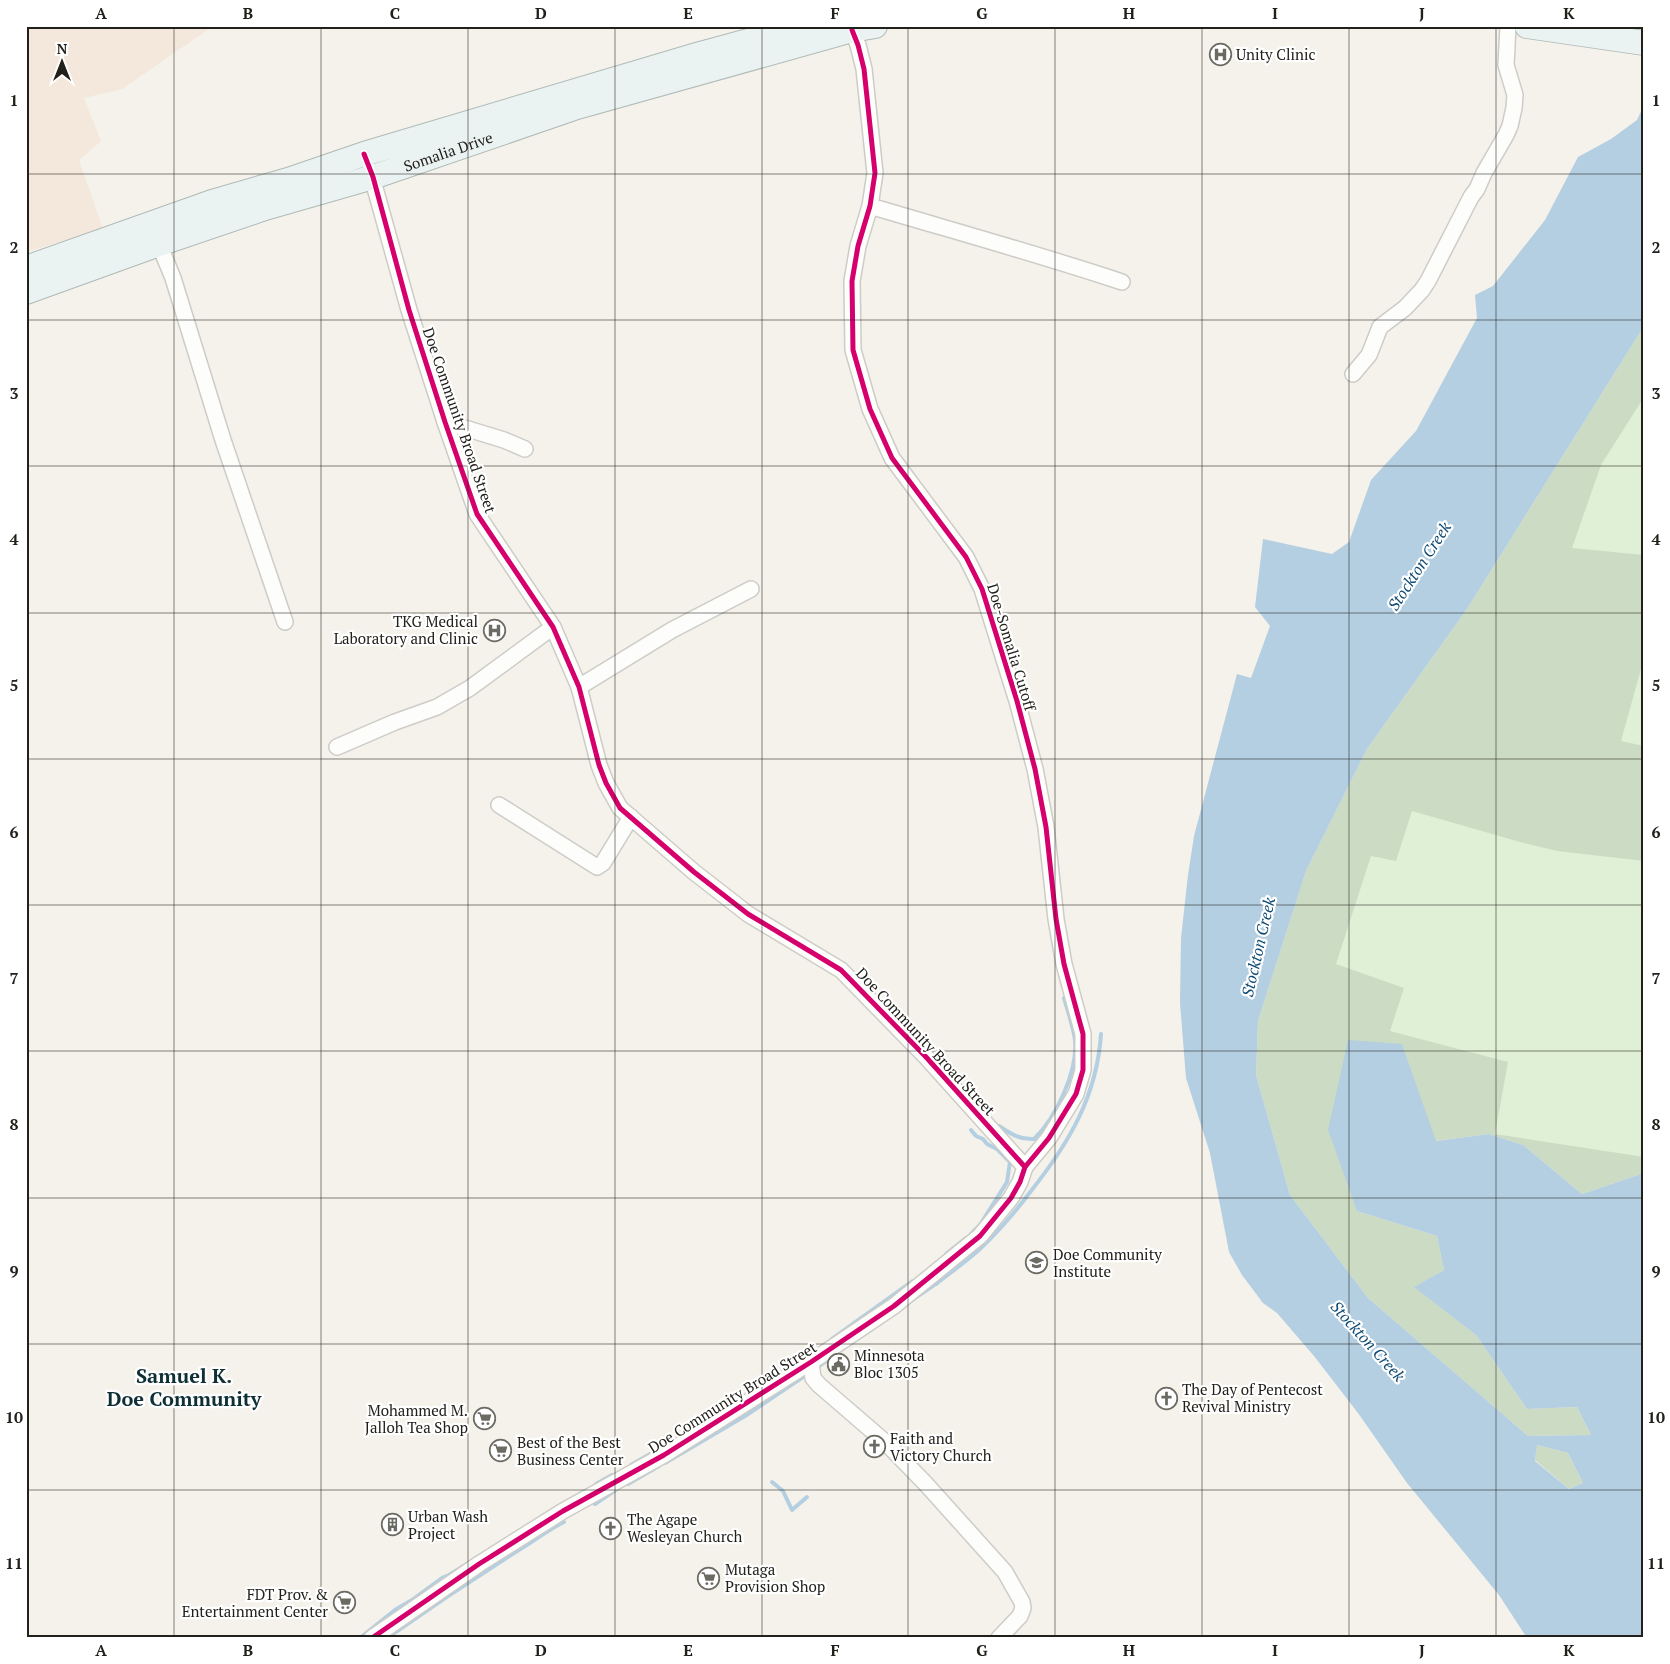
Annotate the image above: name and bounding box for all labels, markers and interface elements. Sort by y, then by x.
text: A [95,2,107,24]
text: B [243,2,253,24]
text: C [390,2,400,24]
text: D [535,2,547,24]
text: E [683,2,693,24]
text: F [830,2,840,24]
text: G [976,2,988,24]
text: H [1123,2,1135,24]
text: I [1272,2,1278,24]
text: J [1419,2,1425,24]
text: K [1563,2,1575,24]
north arrow [38,38,88,88]
text: N [57,39,68,58]
hospital icon: Unity Clinic [1208,42,1232,66]
place label: Unity Clinic [1236,44,1315,64]
text: 1 [9,89,19,111]
text: 1 [1651,89,1661,111]
street label: Somalia Drive [401,127,495,176]
text: 2 [9,236,19,258]
text: 2 [1651,236,1661,258]
street label: Doe Community Broad Street [419,324,501,516]
text: 3 [9,382,19,404]
text: 3 [1651,382,1661,404]
water label: Stockton Creek [1382,517,1456,614]
text: 4 [9,528,19,550]
text: 4 [1651,528,1661,550]
street label: Doe-Somalia Cutoff [983,581,1041,714]
place label: TKG Medical Laboratory and Clinic [334,611,478,648]
hospital icon: TKG Medical Laboratory and Clinic [482,618,506,642]
text: 5 [9,674,19,696]
text: 5 [1651,674,1661,696]
text: 6 [9,821,19,843]
text: 6 [1651,821,1661,843]
water label: Stockton Creek [1236,895,1280,999]
street label: Doe Community Broad Street [852,963,1000,1120]
text: 7 [9,967,19,989]
text: 7 [1651,967,1661,989]
text: 8 [9,1113,19,1135]
text: 8 [1651,1113,1661,1135]
place label: Doe Community Institute [1053,1244,1162,1281]
school or university icon: Doe Community Institute [1025,1251,1049,1275]
text: 9 [9,1260,19,1282]
text: 9 [1651,1260,1661,1282]
water label: Stockton Creek [1326,1296,1410,1386]
street label: Doe Community Broad Street [644,1337,820,1457]
place label: Minnesota Bloc 1305 [854,1345,925,1382]
public building icon: Minnesota Bloc 1305 [826,1352,850,1376]
district label: Samuel K. Doe Community [107,1362,262,1412]
place label: The Day of Pentecost Revival Ministry [1182,1379,1323,1416]
church icon: The Day of Pentecost Revival Ministry [1154,1386,1178,1410]
place label: Mohammed M. Jalloh Tea Shop [365,1400,468,1437]
text: 10 [5,1406,23,1428]
text: 10 [1647,1406,1665,1428]
supermarket icon: Mohammed M. Jalloh Tea Shop [472,1407,496,1431]
place label: Faith and Victory Church [890,1428,992,1465]
place label: Best of the Best Business Center [517,1432,624,1469]
church icon: Faith and Victory Church [862,1435,886,1459]
supermarket icon: Best of the Best Business Center [489,1439,513,1463]
place label: Urban Wash Project [408,1506,488,1543]
place label: The Agape Wesleyan Church [627,1509,742,1546]
building icon: Urban Wash Project [380,1513,404,1537]
church icon: The Agape Wesleyan Church [599,1516,623,1540]
text: 11 [5,1552,23,1574]
text: 11 [1647,1552,1665,1574]
place label: Mutaga Provision Shop [725,1559,825,1596]
supermarket icon: Mutaga Provision Shop [697,1566,721,1590]
place label: FDT Prov. & Entertainment Center [182,1584,328,1621]
supermarket icon: FDT Prov. & Entertainment Center [332,1591,356,1615]
text: A [95,1639,107,1661]
text: B [243,1639,253,1661]
text: C [390,1639,400,1661]
text: D [535,1639,547,1661]
text: E [683,1639,693,1661]
text: F [830,1639,840,1661]
text: G [976,1639,988,1661]
text: H [1123,1639,1135,1661]
text: I [1272,1639,1278,1661]
text: J [1419,1639,1425,1661]
text: K [1563,1639,1575,1661]

